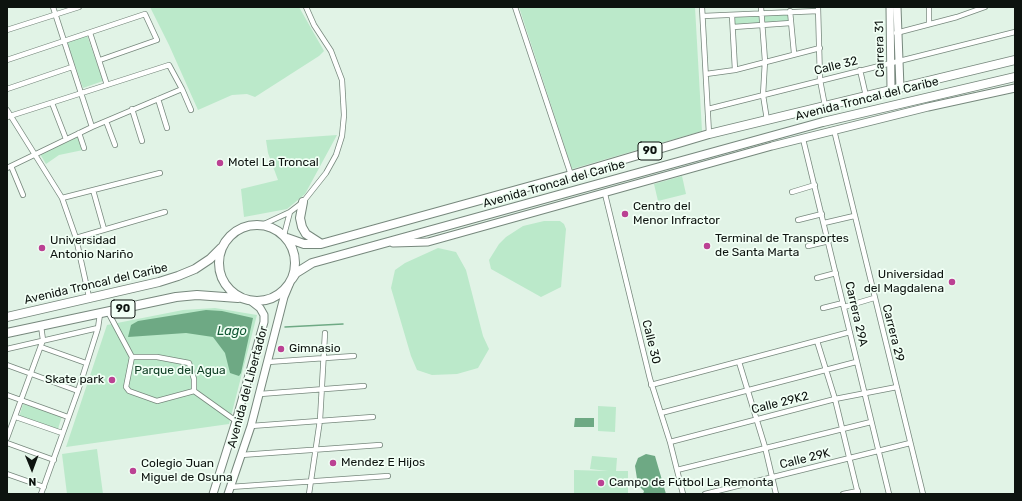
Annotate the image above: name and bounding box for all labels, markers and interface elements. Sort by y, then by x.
street label: Carrera 31 [872,21,888,77]
street label: Calle 32 [813,54,859,78]
street label: Avenida Troncal del Caribe [794,74,940,124]
road number: 90 [638,142,662,160]
place label: Motel La Troncal [228,156,319,170]
street label: Avenida Troncal del Caribe [481,157,627,211]
marker: Motel La Troncal [215,158,225,168]
place label: Centro del Menor Infractor [633,200,720,228]
marker: Centro del Menor Infractor [620,209,630,219]
place label: Terminal de Transportes de Santa Marta [715,232,849,260]
place label: Universidad Antonio Nariño [50,234,133,262]
marker: Terminal de Transportes de Santa Marta [702,241,712,251]
marker: Universidad Antonio Nariño [37,243,47,253]
street label: Avenida Troncal del Caribe [23,260,169,308]
place label: Universidad del Magdalena [864,268,944,296]
marker: Universidad del Magdalena [947,277,957,287]
street label: Carrera 29A [842,280,870,348]
road number: 90 [111,300,135,318]
street label: Carrera 29 [879,303,907,363]
street label: Calle 30 [639,318,663,366]
water label: Lago [217,323,247,339]
street label: Avenida del Libertador [225,325,271,449]
place label: Gimnasio [289,342,341,356]
marker: Gimnasio [276,344,286,354]
park label: Parque del Agua [134,364,226,378]
place label: Skate park [45,373,104,387]
marker: Skate park [107,375,117,385]
street label: Calle 29K2 [750,389,810,417]
street label: Calle 29K [778,446,832,472]
north arrow [12,449,52,489]
place label: Mendez E Hijos [341,456,425,470]
place label: Colegio Juan Miguel de Osuna [141,457,233,485]
marker: Mendez E Hijos [328,458,338,468]
marker: Colegio Juan Miguel de Osuna [128,466,138,476]
text: N [28,475,36,488]
place label: Campo de Fútbol La Remonta [609,476,774,490]
marker: Campo de Fútbol La Remonta [596,478,606,488]

